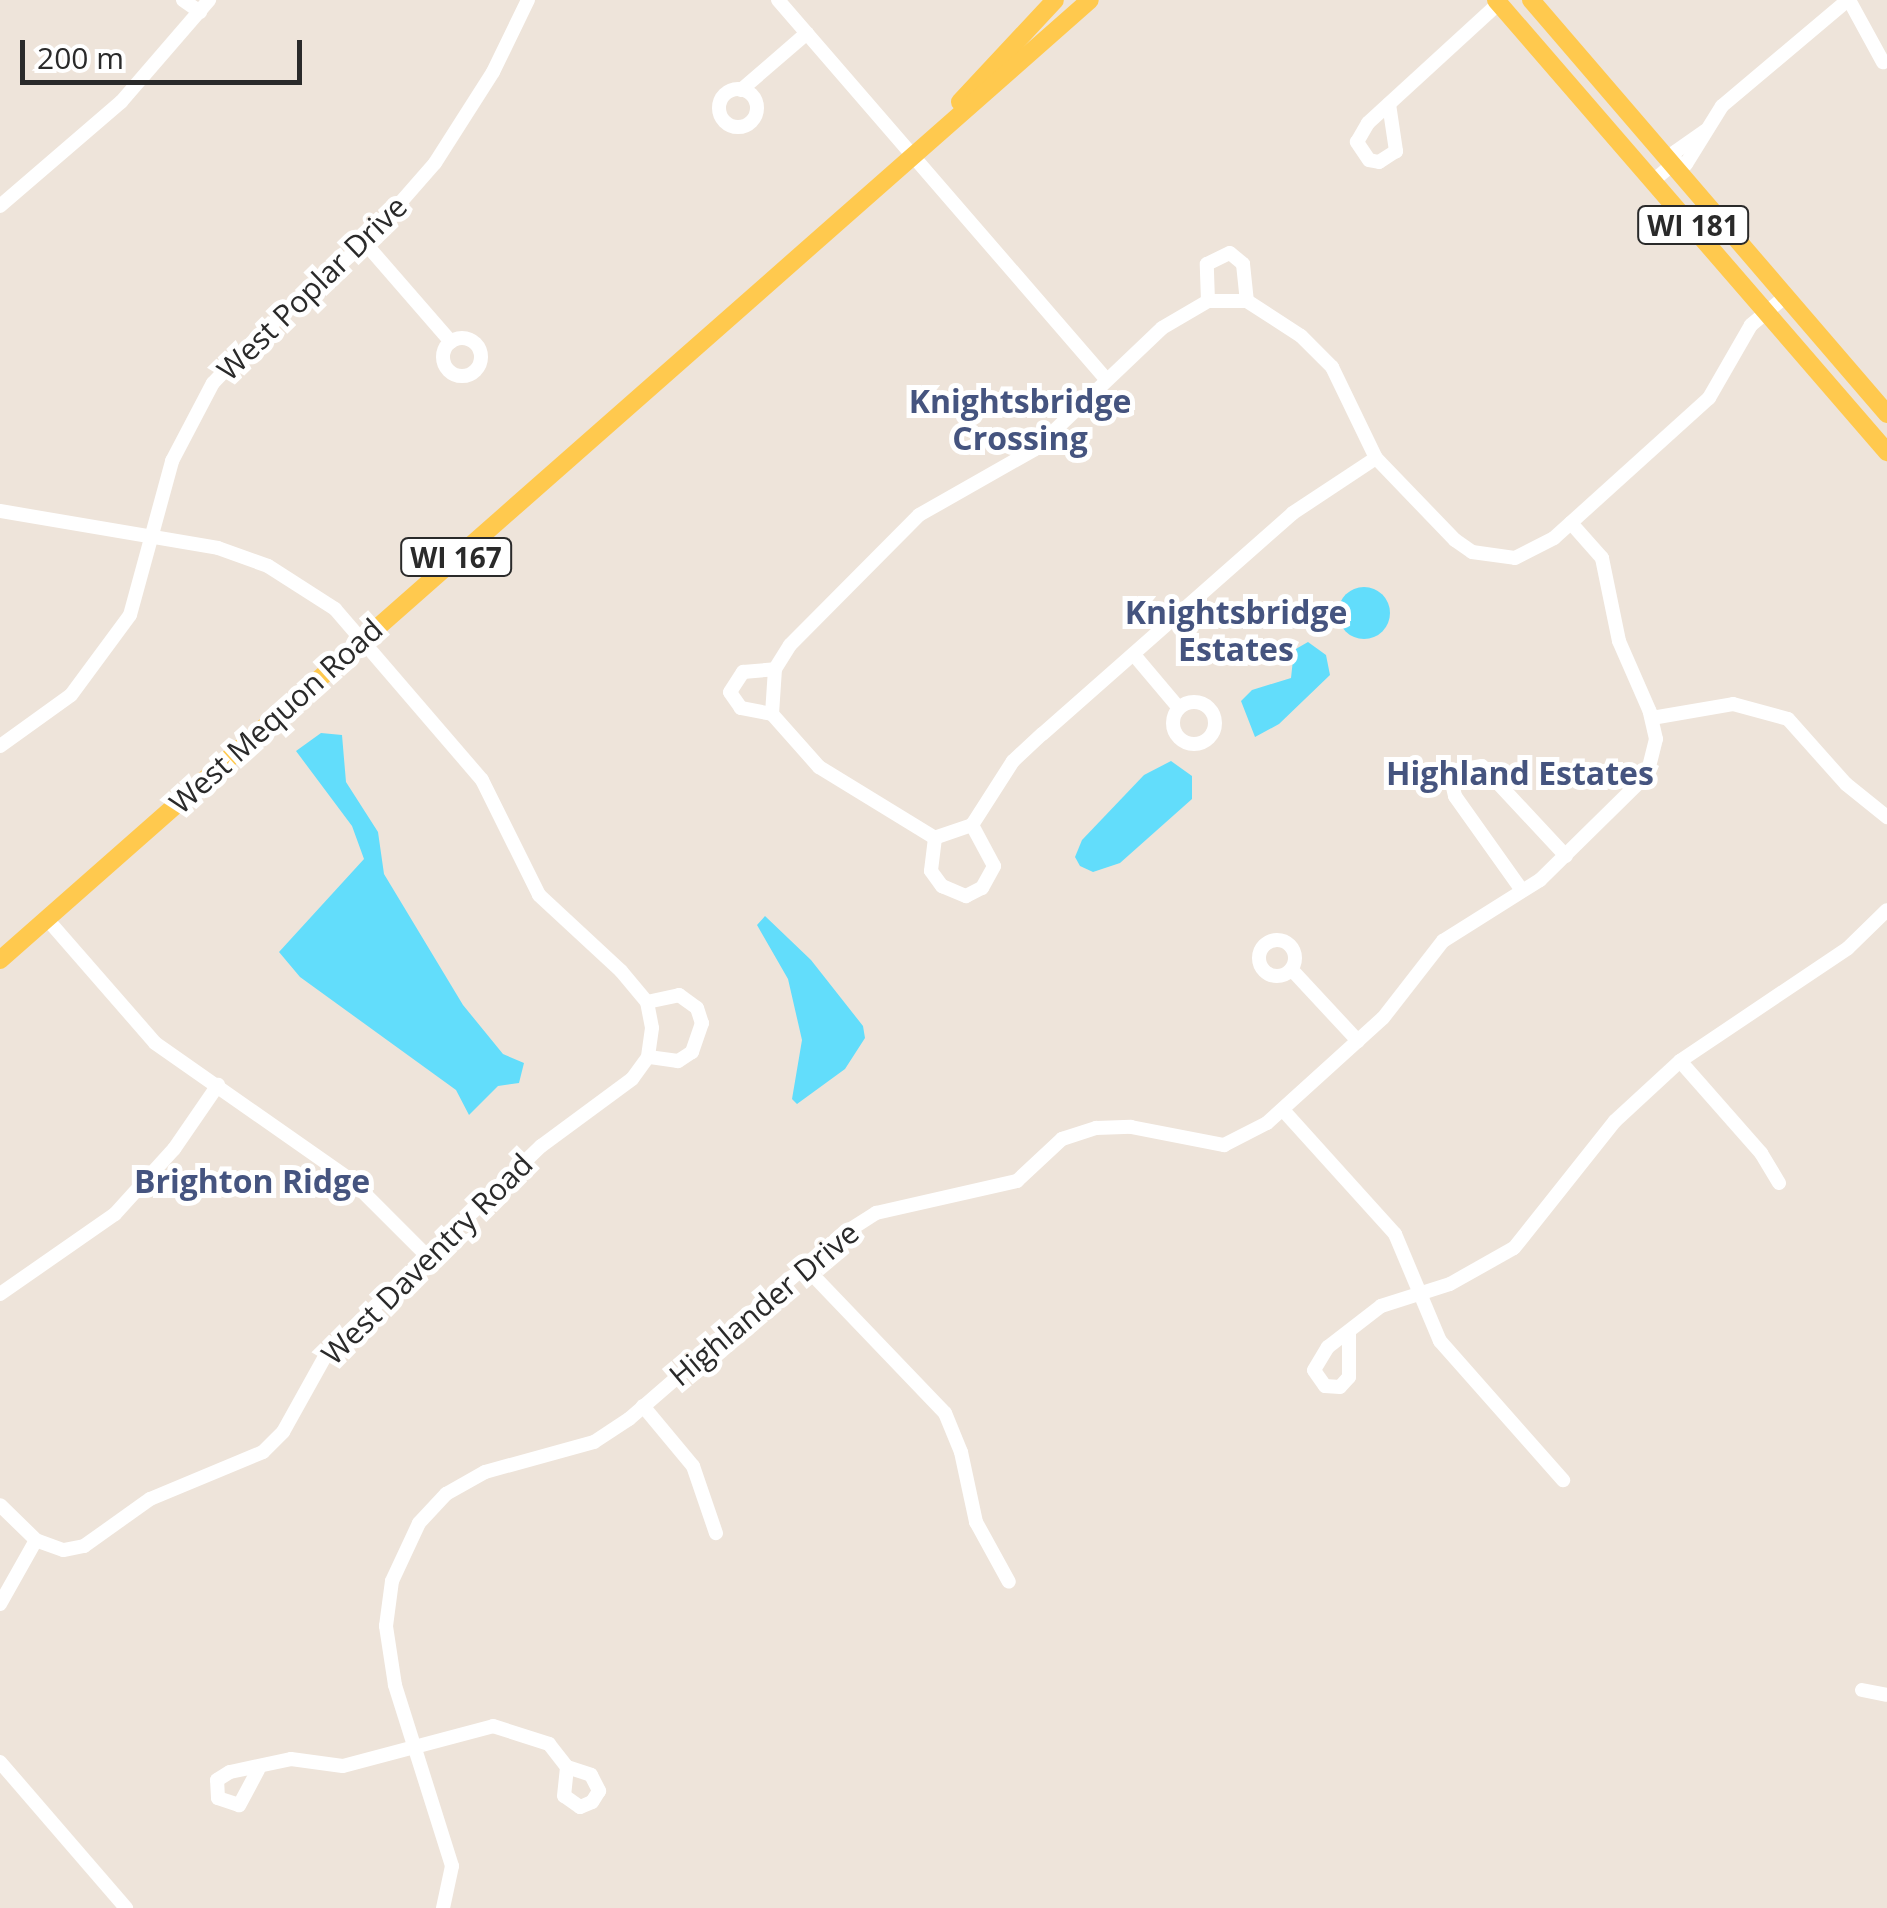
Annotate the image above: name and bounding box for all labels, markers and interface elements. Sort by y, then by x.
scale bar [25,20,308,82]
text: 200 m [37,37,124,78]
street label: West Poplar Drive [210,188,414,388]
road number: WI 181 [1636,202,1750,248]
district label: Knightsbridge Crossing [909,383,1131,458]
road number: WI 167 [398,534,514,580]
district label: Knightsbridge Estates [1125,594,1347,669]
street label: West Mequon Road [162,611,390,821]
district label: Highland Estates [1386,754,1654,792]
street label: West Daventry Road [314,1146,540,1372]
district label: Brighton Ridge [134,1162,370,1200]
street label: Highlander Drive [662,1214,866,1394]

